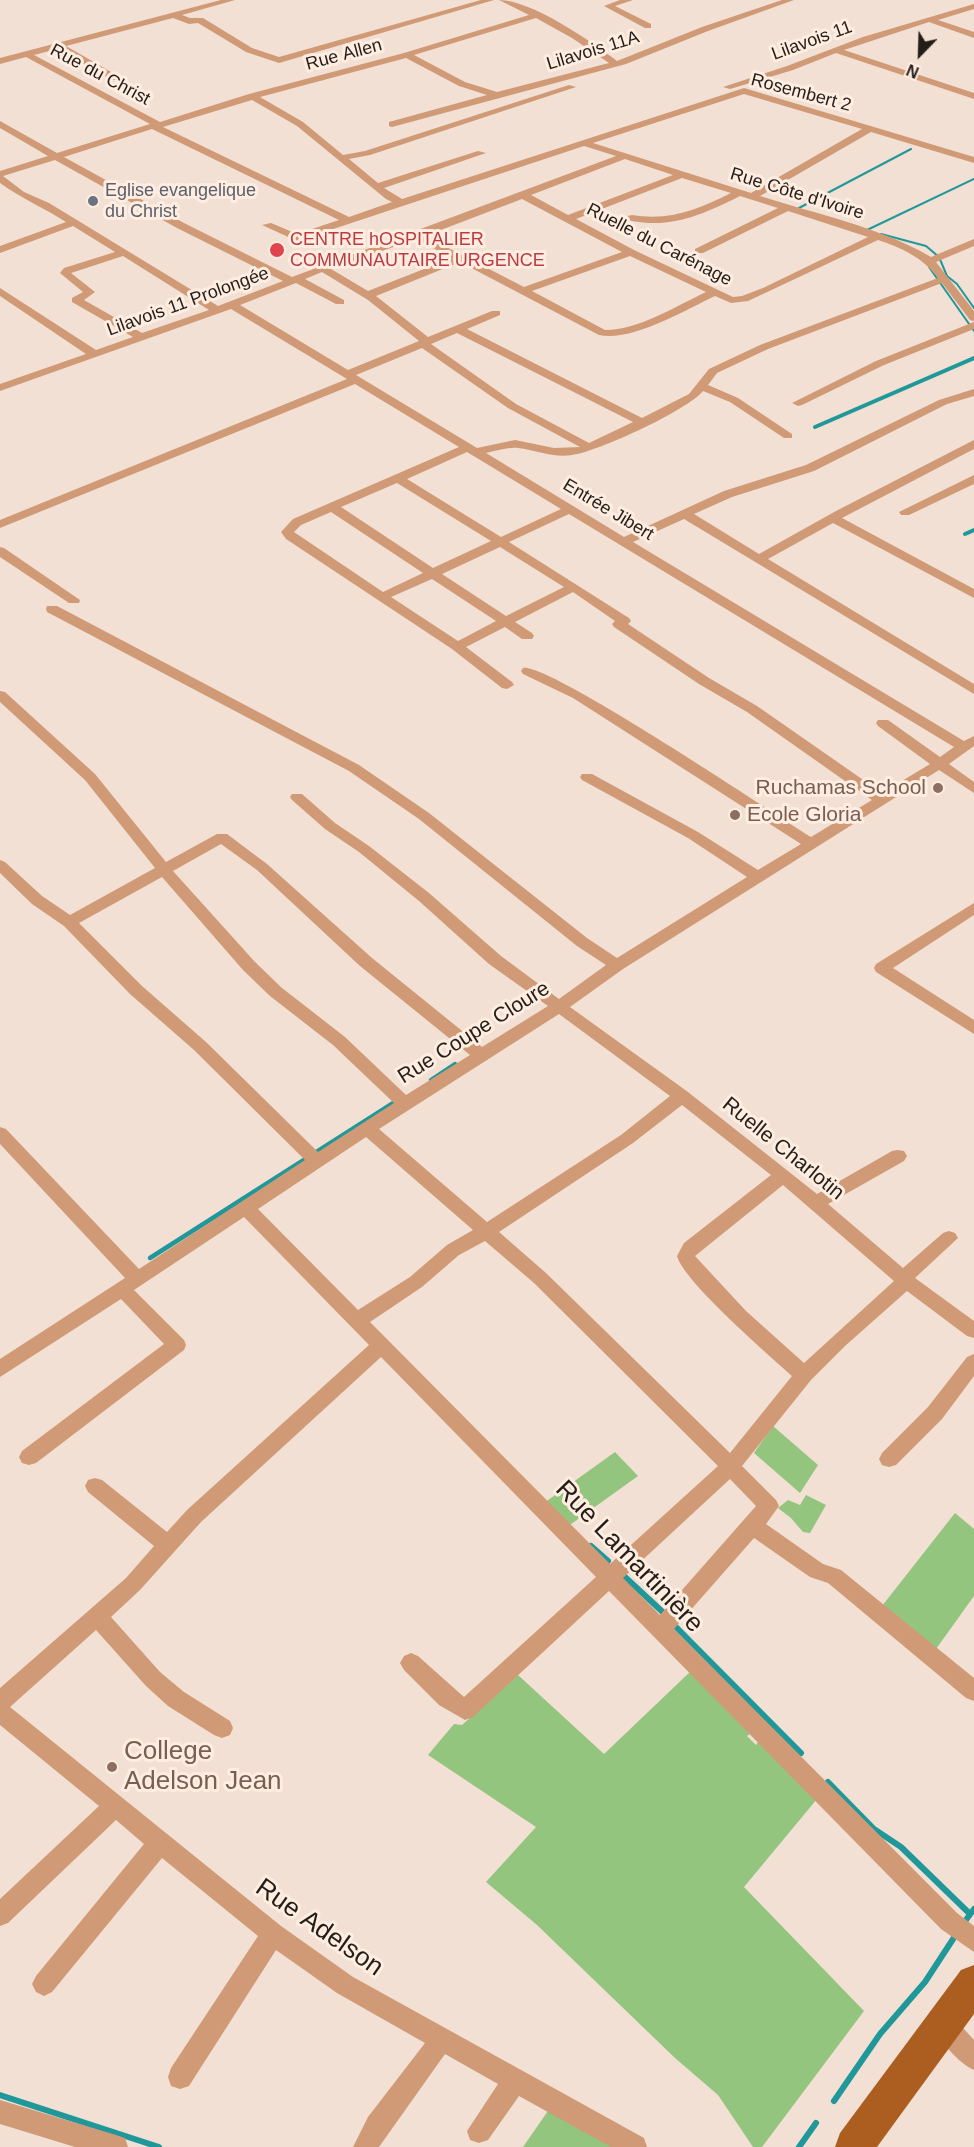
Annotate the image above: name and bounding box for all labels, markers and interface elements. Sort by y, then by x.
street label: Lilavois 11 [769,17,855,65]
north arrow [890,24,950,84]
street label: Lilavois 11A [544,27,642,75]
street label: Rue Allen [304,34,384,76]
street label: Rue du Christ [46,40,154,110]
text: N [904,61,921,81]
street label: Rosembert 2 [748,69,854,117]
street label: Rue Côte d'Ivoire [728,163,866,225]
place label: Eglise evangelique du Christ [105,180,256,222]
marker: Eglise evangelique du Christ [86,194,100,208]
street label: Ruelle du Carénage [583,199,735,291]
place label: CENTRE hOSPITALIER COMMUNAUTAIRE URGENCE [290,229,545,272]
marker: CENTRE hOSPITALIER COMMUNAUTAIRE URGENCE [268,241,286,259]
street label: Lilavois 11 Prolongée [104,263,272,341]
street label: Entrée Jibert [559,474,657,546]
place label: Ruchamas School [756,775,926,801]
marker: Ruchamas School [931,781,945,795]
place label: Ecole Gloria [747,802,861,828]
marker: Ecole Gloria [728,808,742,822]
street label: Rue Coupe Cloure [394,976,554,1090]
street label: Ruelle Charlotin [717,1092,849,1206]
street label: Rue Lamartinière [549,1474,709,1640]
place label: College Adelson Jean [124,1736,282,1798]
marker: College Adelson Jean [105,1760,119,1774]
street label: Rue Adelson [249,1873,389,1983]

